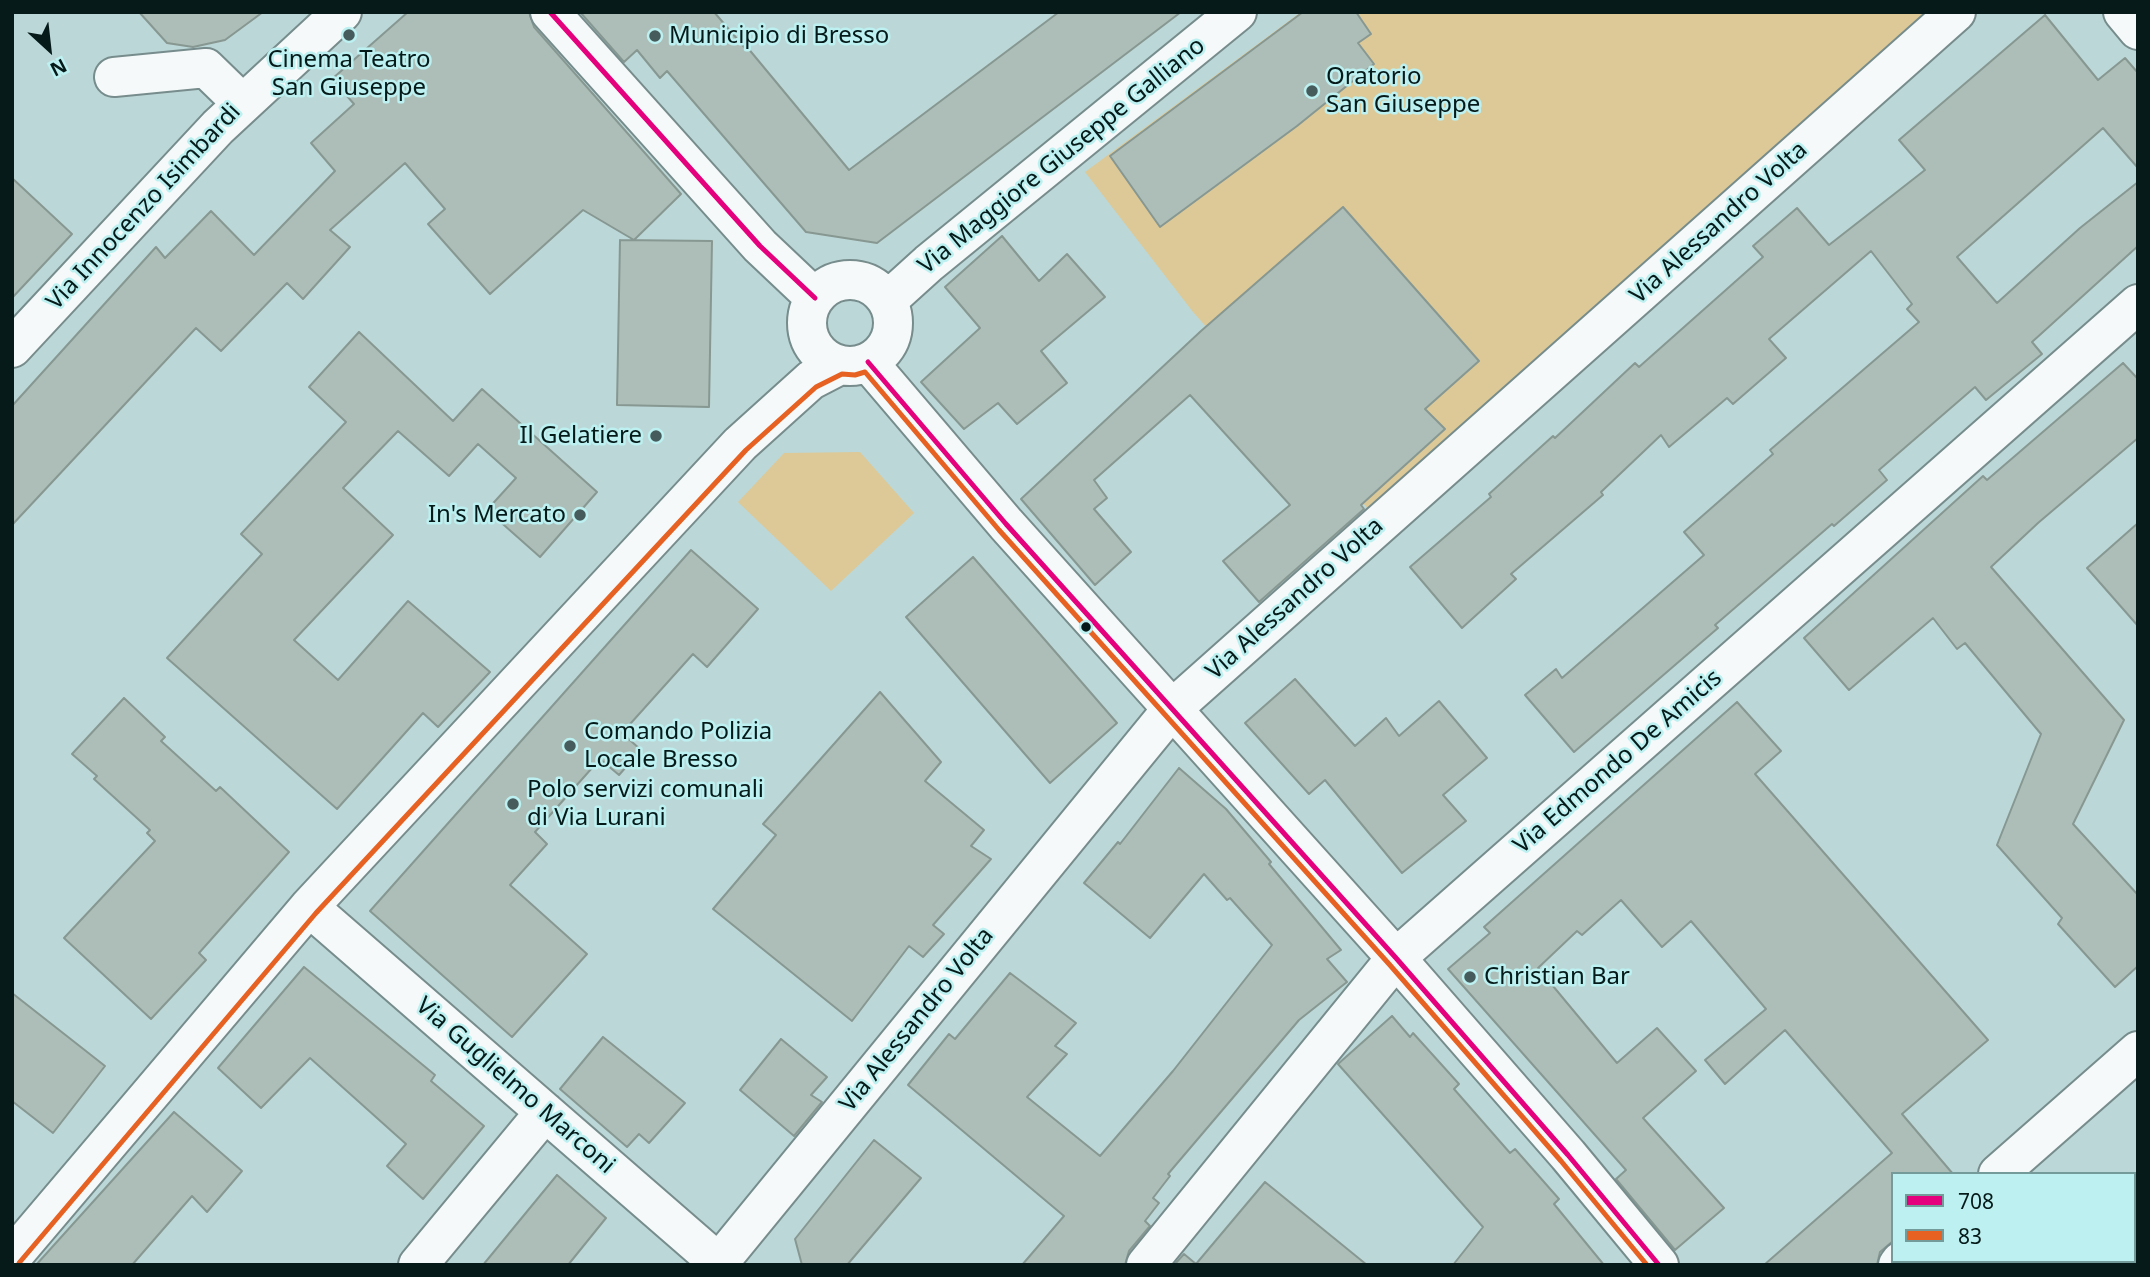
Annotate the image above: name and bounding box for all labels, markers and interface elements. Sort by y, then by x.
north arrow [14,14,84,84]
place label: Municipio di Bresso [669,22,889,50]
marker: Cinema Teatro San Giuseppe [341,27,357,43]
marker: Municipio di Bresso [647,28,663,44]
street label: Via Maggiore Giuseppe Galliano [913,31,1211,281]
place label: Cinema Teatro San Giuseppe [267,46,431,102]
text: N [46,53,71,83]
place label: Oratorio San Giuseppe [1326,63,1480,119]
marker: Oratorio San Giuseppe [1304,83,1320,99]
street label: Via Innocenzo Isimbardi [41,98,247,316]
street label: Via Alessandro Volta [1625,136,1813,310]
place label: Il Gelatiere [519,422,642,450]
marker: Il Gelatiere [648,428,664,444]
place label: In's Mercato [428,501,566,529]
marker: In's Mercato [572,507,588,523]
street label: Via Alessandro Volta [1201,512,1389,686]
unlabelled marker [1079,620,1093,634]
street label: Via Edmondo De Amicis [1508,664,1728,860]
place label: Comando Polizia Locale Bresso [584,718,772,774]
marker: Comando Polizia Locale Bresso [562,738,578,754]
place label: Polo servizi comunali di Via Lurani [527,776,764,832]
marker: Polo servizi comunali di Via Lurani [505,796,521,812]
street label: Via Alessandro Volta [834,922,1000,1118]
place label: Christian Bar [1484,963,1630,991]
marker: Christian Bar [1462,969,1478,985]
street label: Via Guglielmo Marconi [410,992,620,1180]
legend [1891,1172,2136,1263]
text: 708 [1958,1187,1994,1215]
text: 83 [1958,1222,1982,1250]

